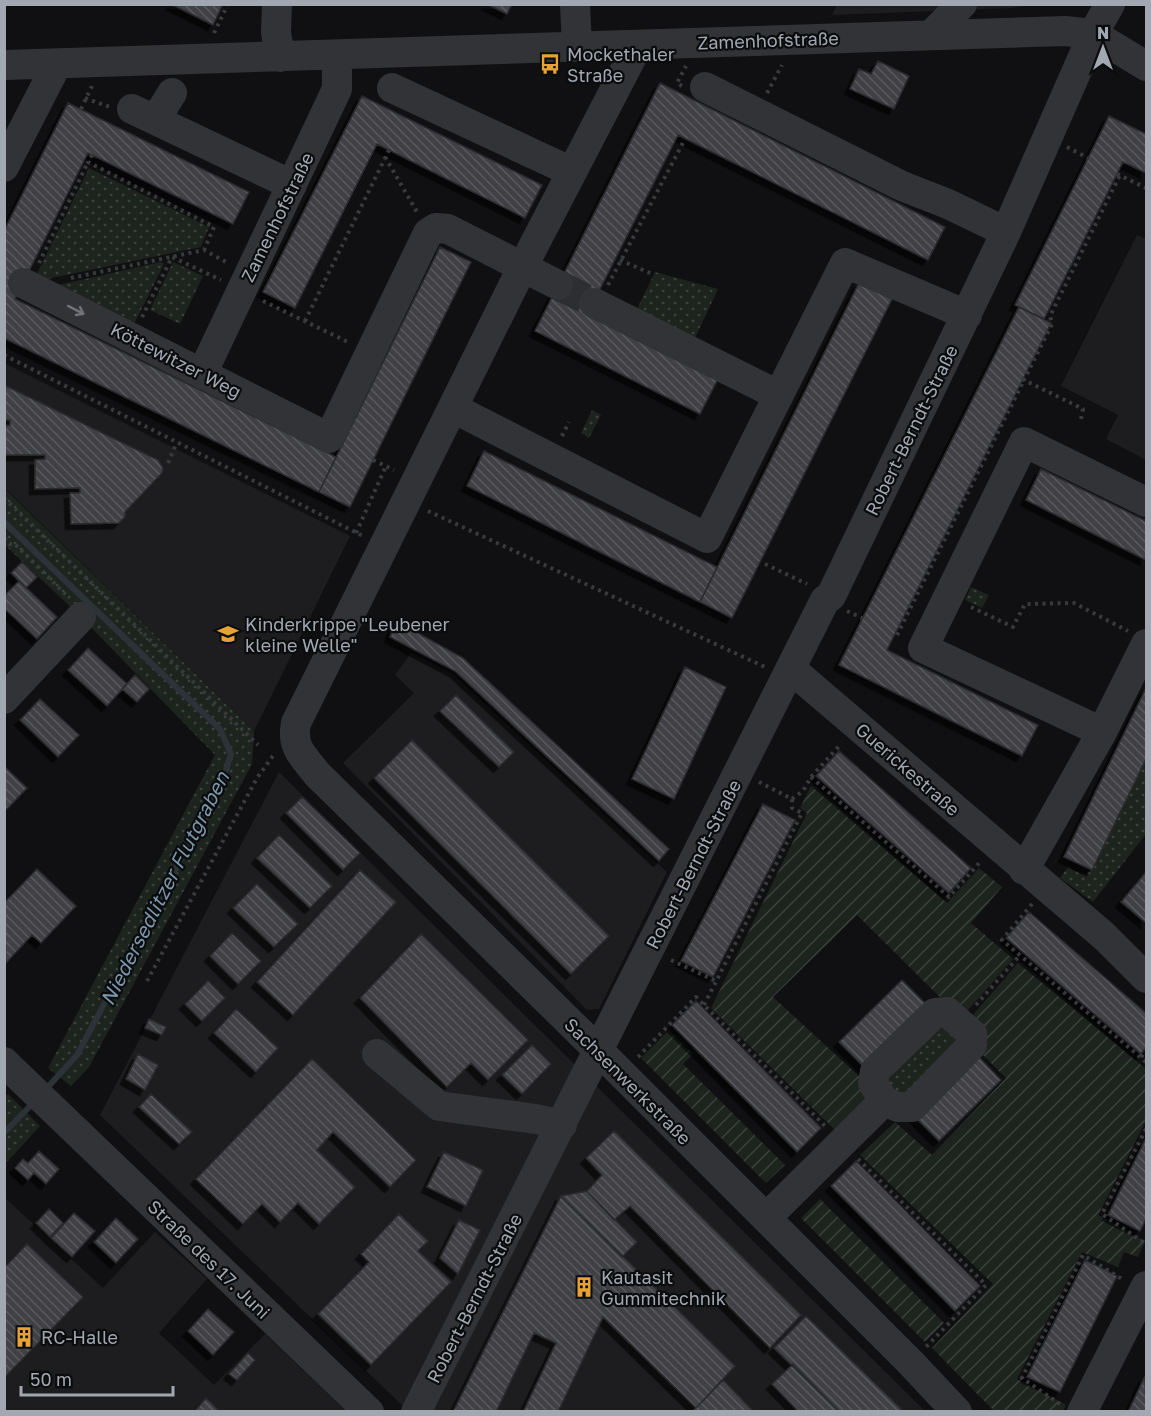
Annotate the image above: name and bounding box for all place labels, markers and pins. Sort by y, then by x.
place label: Mockethaler Straße [567,43,675,86]
bus stop icon: Mockethaler Straße [538,52,562,76]
place label: Kinderkrippe "Leubener kleine Welle" [245,613,449,656]
school or university icon: Kinderkrippe "Leubener kleine Welle" [216,622,240,646]
place label: Kautasit Gummitechnik [601,1266,726,1309]
building icon: Kautasit Gummitechnik [572,1275,596,1299]
building icon: RC-Halle [12,1325,36,1349]
place label: RC-Halle [41,1326,118,1348]

